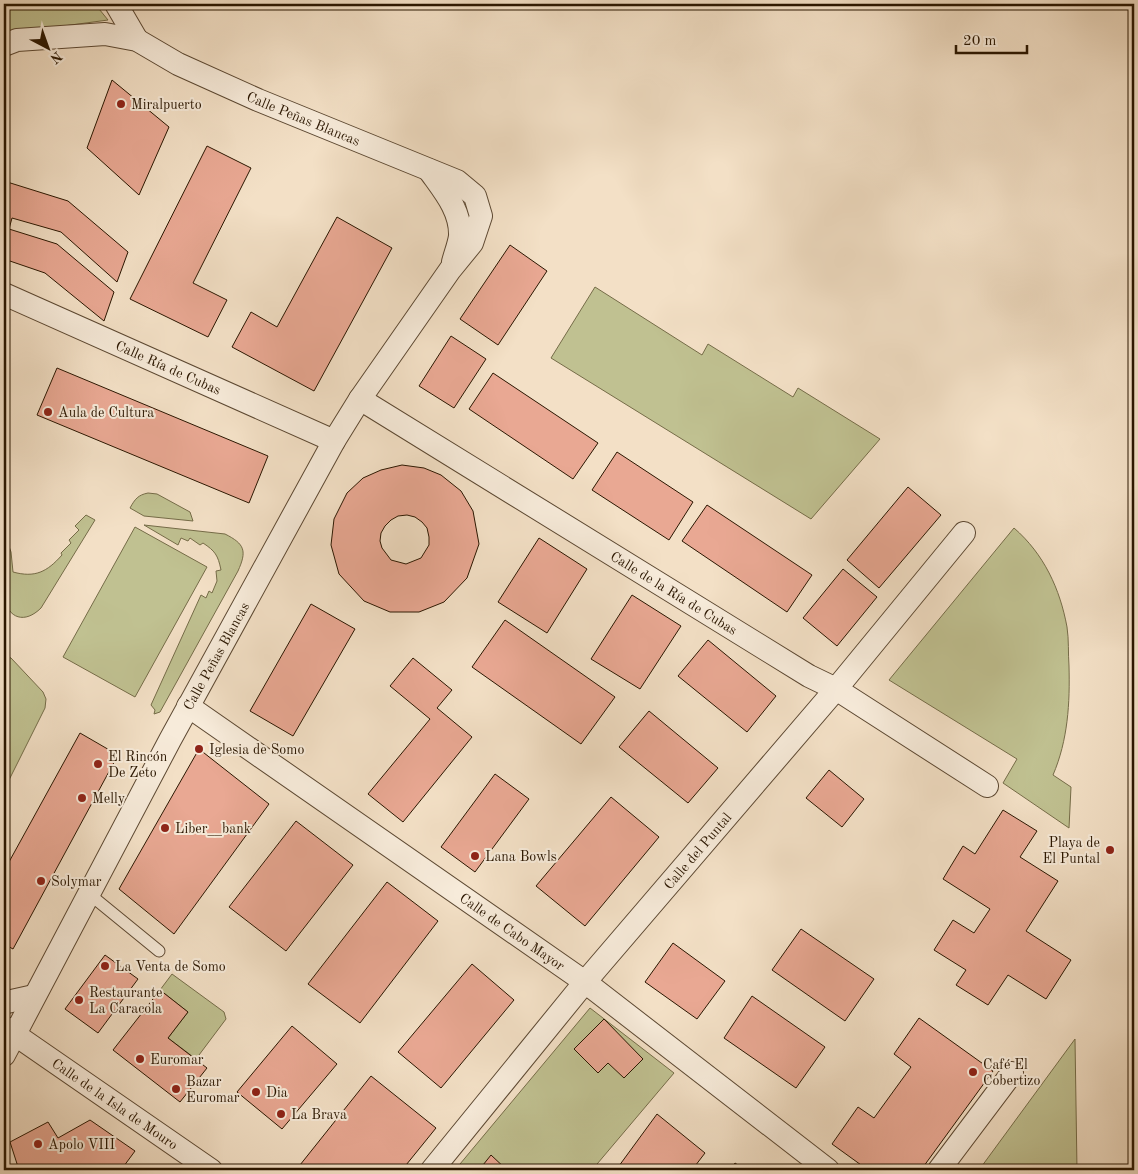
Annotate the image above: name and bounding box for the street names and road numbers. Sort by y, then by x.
street label: Calle Peñas Blancas [244,90,362,149]
street label: Calle Ría de Cubas [113,339,223,398]
street label: Calle de la Ría de Cubas [608,549,739,638]
street label: Calle Peñas Blancas [181,600,252,713]
street label: Calle del Puntal [662,810,735,893]
street label: Calle de Cabo Mayor [457,891,567,974]
street label: Calle de la Isla de Mouro [49,1056,180,1153]

